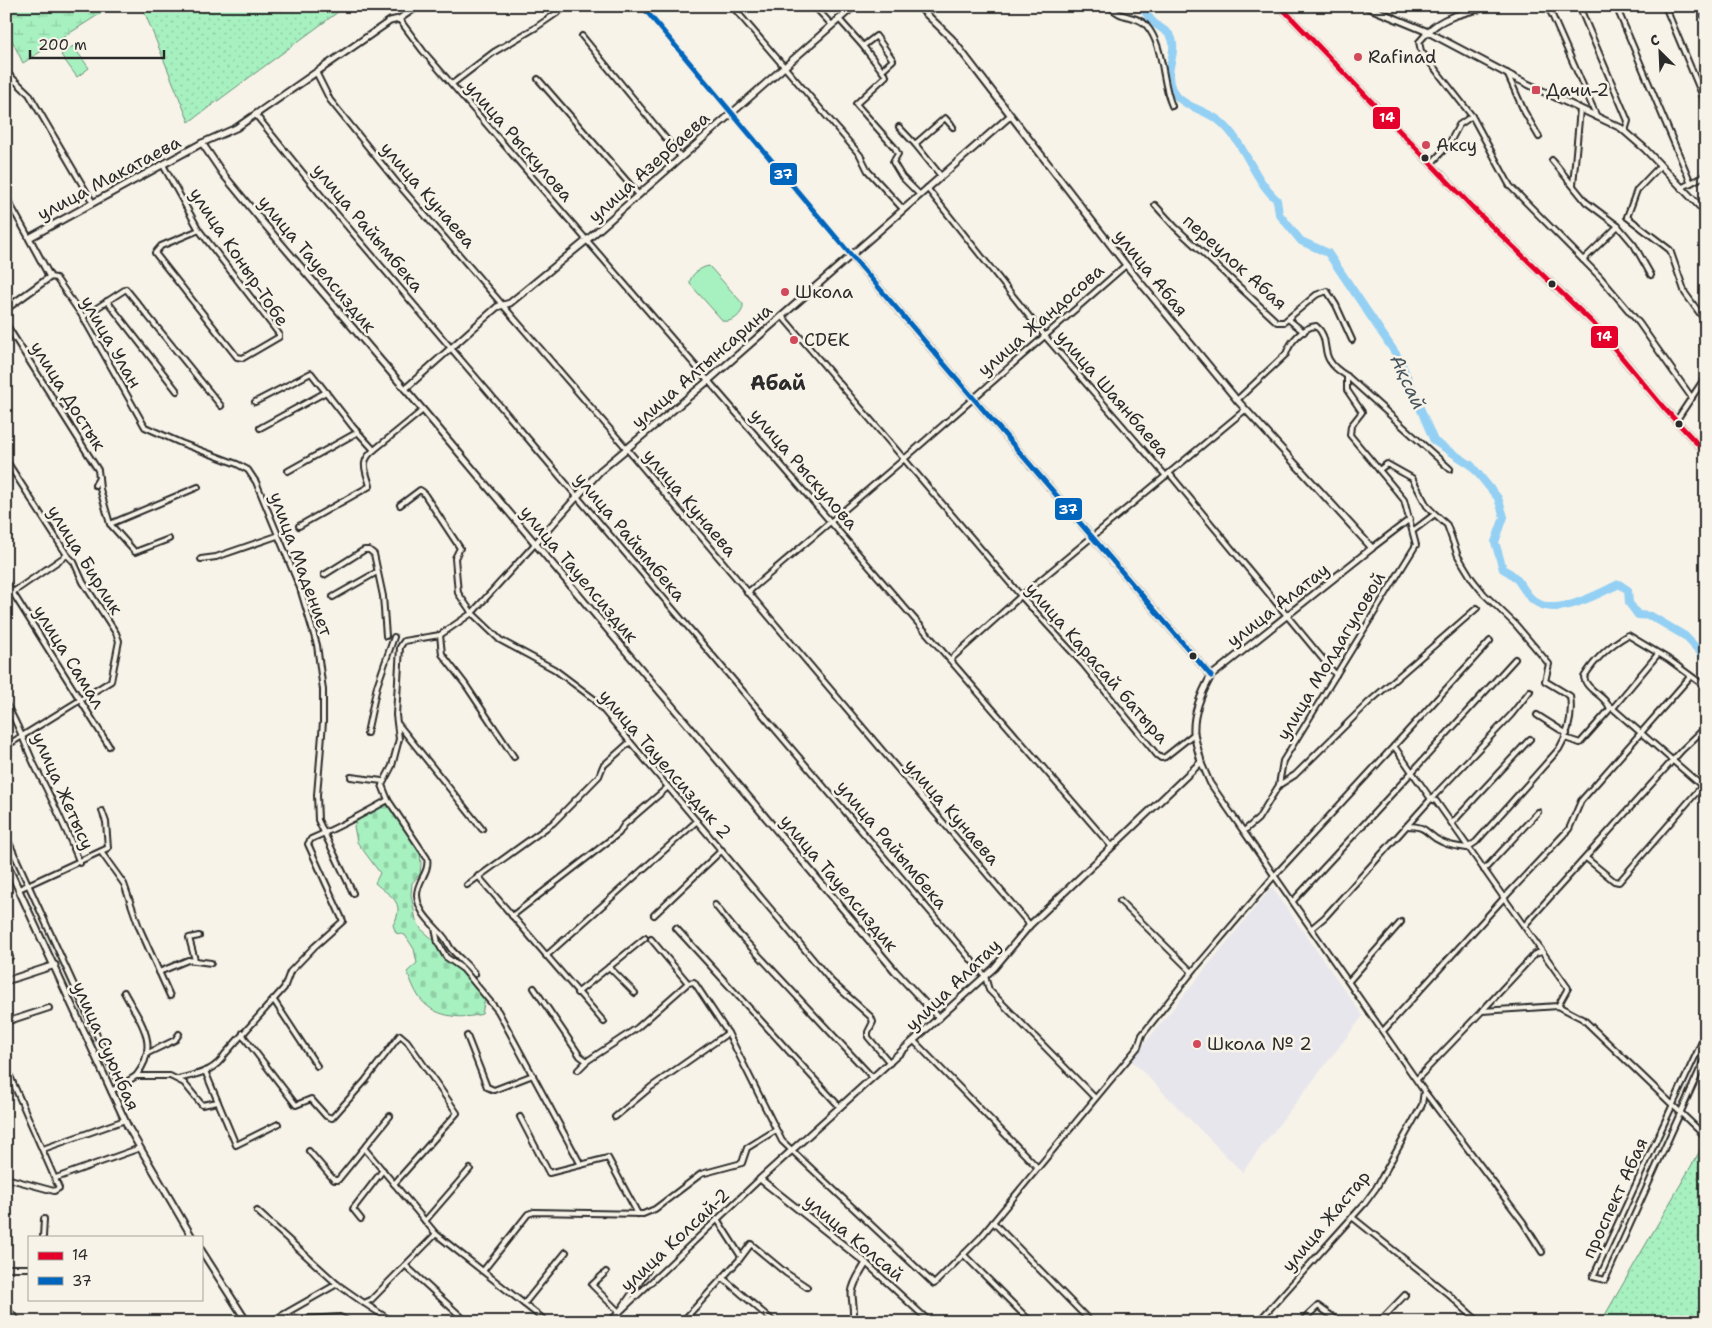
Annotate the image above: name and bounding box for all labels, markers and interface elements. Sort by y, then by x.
scale bar [30,28,164,60]
north arrow [1634,28,1684,78]
text: С [1647,30,1662,50]
text: 200 m [38,35,87,55]
place label: Rafinad [1368,45,1436,69]
marker: Rafinad [1352,51,1364,63]
street label: улица Рыскулова [460,75,578,207]
place label: Дачи-2 [1546,78,1609,102]
marker: Дачи-2 [1530,84,1542,96]
street label: улица Азербаева [583,106,715,228]
line badge: 14 [1372,106,1401,130]
text: 14 [1379,108,1395,126]
street label: улица Макатаева [33,130,185,226]
place label: Аксу [1436,133,1477,157]
street label: улица Кунаева [375,137,481,253]
marker: Аксу [1420,139,1432,151]
unlabelled marker [1420,153,1430,163]
street label: улица Райымбека [307,158,429,298]
line badge: 37 [769,162,798,186]
text: 37 [773,165,793,183]
street label: улица Коныр-Тобе [184,183,294,331]
street label: улица Тауелсиздик [252,190,382,338]
street label: переулок Абая [1178,209,1292,315]
street label: улица Абая [1108,224,1194,322]
street label: улица Жандосова [973,259,1109,381]
unlabelled marker [1547,279,1557,289]
place label: Школа [795,280,853,304]
marker: Школа [779,286,791,298]
street label: улица Улан [75,292,147,392]
street label: улица Алтынсарина [627,298,777,434]
street label: улица Шаянбаева [1051,325,1175,463]
line badge: 14 [1590,325,1619,349]
text: 14 [1596,327,1612,345]
place label: CDEK [804,328,850,352]
marker: CDEK [788,334,800,346]
street label: улица Достык [25,337,112,456]
water label: Ақсай [1384,350,1432,414]
district label: Абай [750,370,806,396]
street label: улица Рыскулова [745,403,863,535]
unlabelled marker [1674,419,1684,429]
street label: улица Кунаева [638,444,742,562]
street label: улица Райымбека [569,467,691,607]
street label: улица Мадениет [264,489,339,640]
line badge: 37 [1054,497,1083,521]
street label: улица Тауелсиздик [514,500,644,648]
text: 37 [1058,500,1078,518]
street label: улица Бирлик [42,501,129,620]
street label: улица Алатау [1222,557,1334,653]
street label: улица Молдагуловой [1271,567,1391,745]
street label: улица Карасай батыра [1020,577,1174,749]
street label: улица Самал [28,601,110,713]
unlabelled marker [1188,651,1198,661]
street label: улица Тауелсиздик 2 [593,684,737,844]
street label: улица Жетысу [26,728,100,854]
street label: улица Кунаева [899,754,1005,870]
street label: улица Райымбека [831,775,953,915]
street label: улица Тауелсиздик [774,809,904,957]
street label: улица Алатау [900,933,1006,1037]
street label: улица Суюнбая [67,978,145,1114]
place label: Школа № 2 [1207,1032,1312,1056]
marker: Школа № 2 [1191,1038,1203,1050]
street label: проспект Абая [1577,1134,1653,1262]
street label: улица Жастар [1276,1165,1376,1277]
street label: улица Колсай-2 [615,1183,735,1297]
street label: улица Колсай [799,1189,909,1287]
legend [28,1236,202,1300]
text: 14 [72,1245,88,1265]
text: 37 [72,1271,92,1291]

